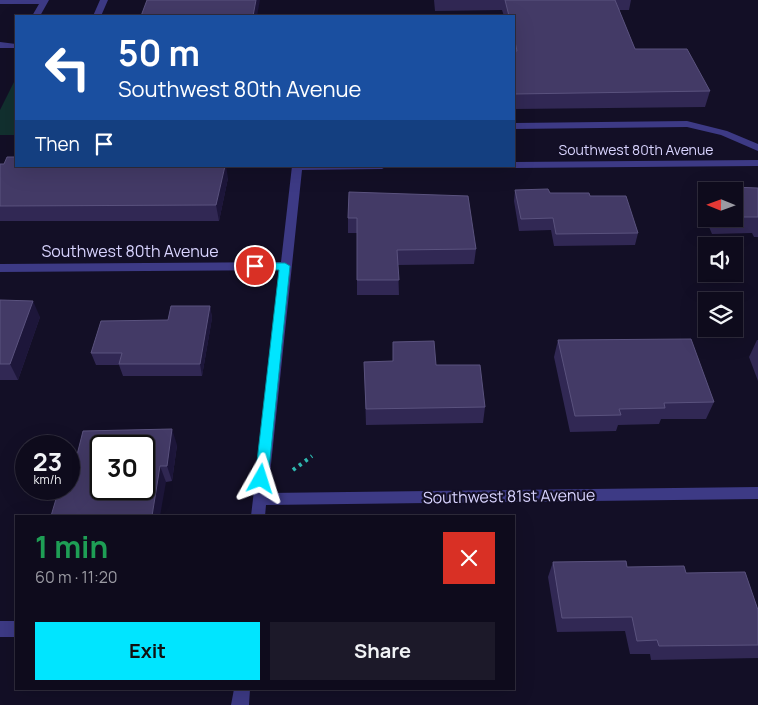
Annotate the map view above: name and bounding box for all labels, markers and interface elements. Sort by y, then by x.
text: 50 m [118,29,200,77]
icon: left [35,35,100,100]
text: Southwest 80th Avenue [118,74,361,104]
icon: arrive [90,130,118,158]
text: Then [35,131,80,157]
street label: Southwest 80th Avenue [559,140,713,159]
north arrow [698,182,742,228]
map controls [698,182,743,337]
button: sound [698,237,743,282]
street label: Southwest 80th Avenue [42,240,219,262]
pin [234,245,276,287]
icon: arrive [241,252,269,280]
button: layers [698,292,743,337]
speed limit sign: 30 [90,435,155,500]
text: 23 [33,444,62,479]
position arrow [234,452,286,504]
text: km/h [34,471,61,488]
street label: Southwest 81st Avenue [423,483,595,509]
text: 1 min [35,526,108,567]
button: close [443,532,495,584]
text: 60 m · 11:20 [35,566,118,588]
button: Exit [35,622,260,680]
button: Share [270,622,495,680]

